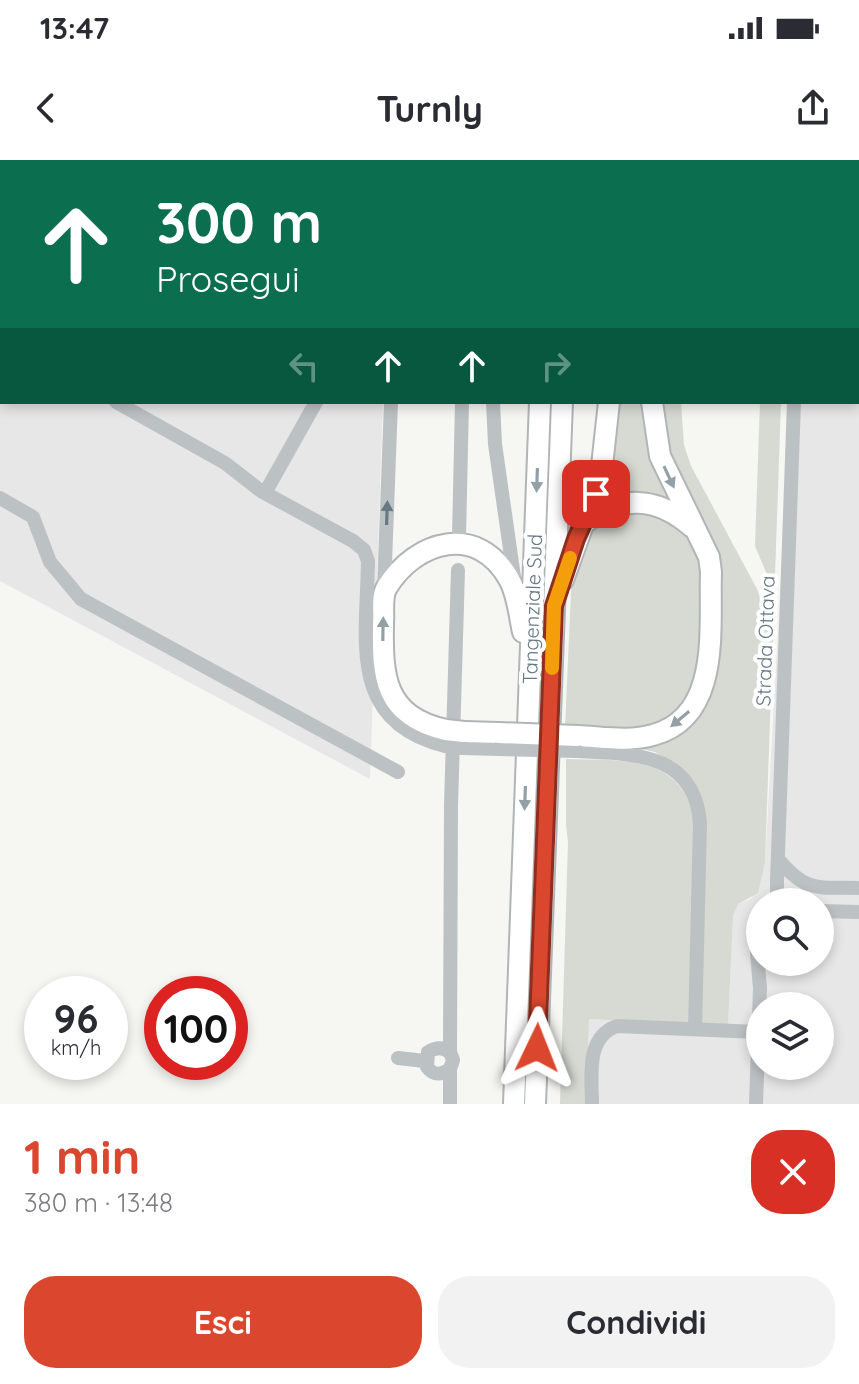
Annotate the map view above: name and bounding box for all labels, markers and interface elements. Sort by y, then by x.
text: 13:47 [40,9,109,47]
icon: back [24,86,68,130]
text: Turnly [376,86,483,131]
icon: share [791,86,835,130]
text: 300 m [156,187,322,257]
icon: ahead [24,192,128,296]
text: Prosegui [156,256,300,301]
icon: left [282,344,326,388]
icon: ahead [366,344,410,388]
icon: ahead [450,344,494,388]
icon: right [534,344,578,388]
pin [562,460,630,528]
one-way arrow [662,466,676,489]
one-way arrow [530,468,543,493]
icon: arrive [574,472,618,516]
one-way arrow [380,500,393,525]
street label: Tangenziale Sud [517,533,547,685]
street label: Strada Ottava [750,575,780,707]
one-way arrow [377,616,389,641]
one-way arrow [671,710,691,727]
one-way arrow [518,786,531,811]
map controls [746,888,834,1080]
button: search [746,888,834,976]
speed limit sign: 100 [144,976,248,1080]
button: layers [746,992,834,1080]
text: 96 [54,993,98,1043]
position arrow [495,1006,579,1090]
text: km/h [51,1035,101,1060]
text: 1 min [24,1126,140,1186]
button: close [751,1130,835,1214]
text: 380 m · 13:48 [24,1186,173,1219]
button: Esci [24,1276,422,1368]
button: Condividi [438,1276,835,1368]

